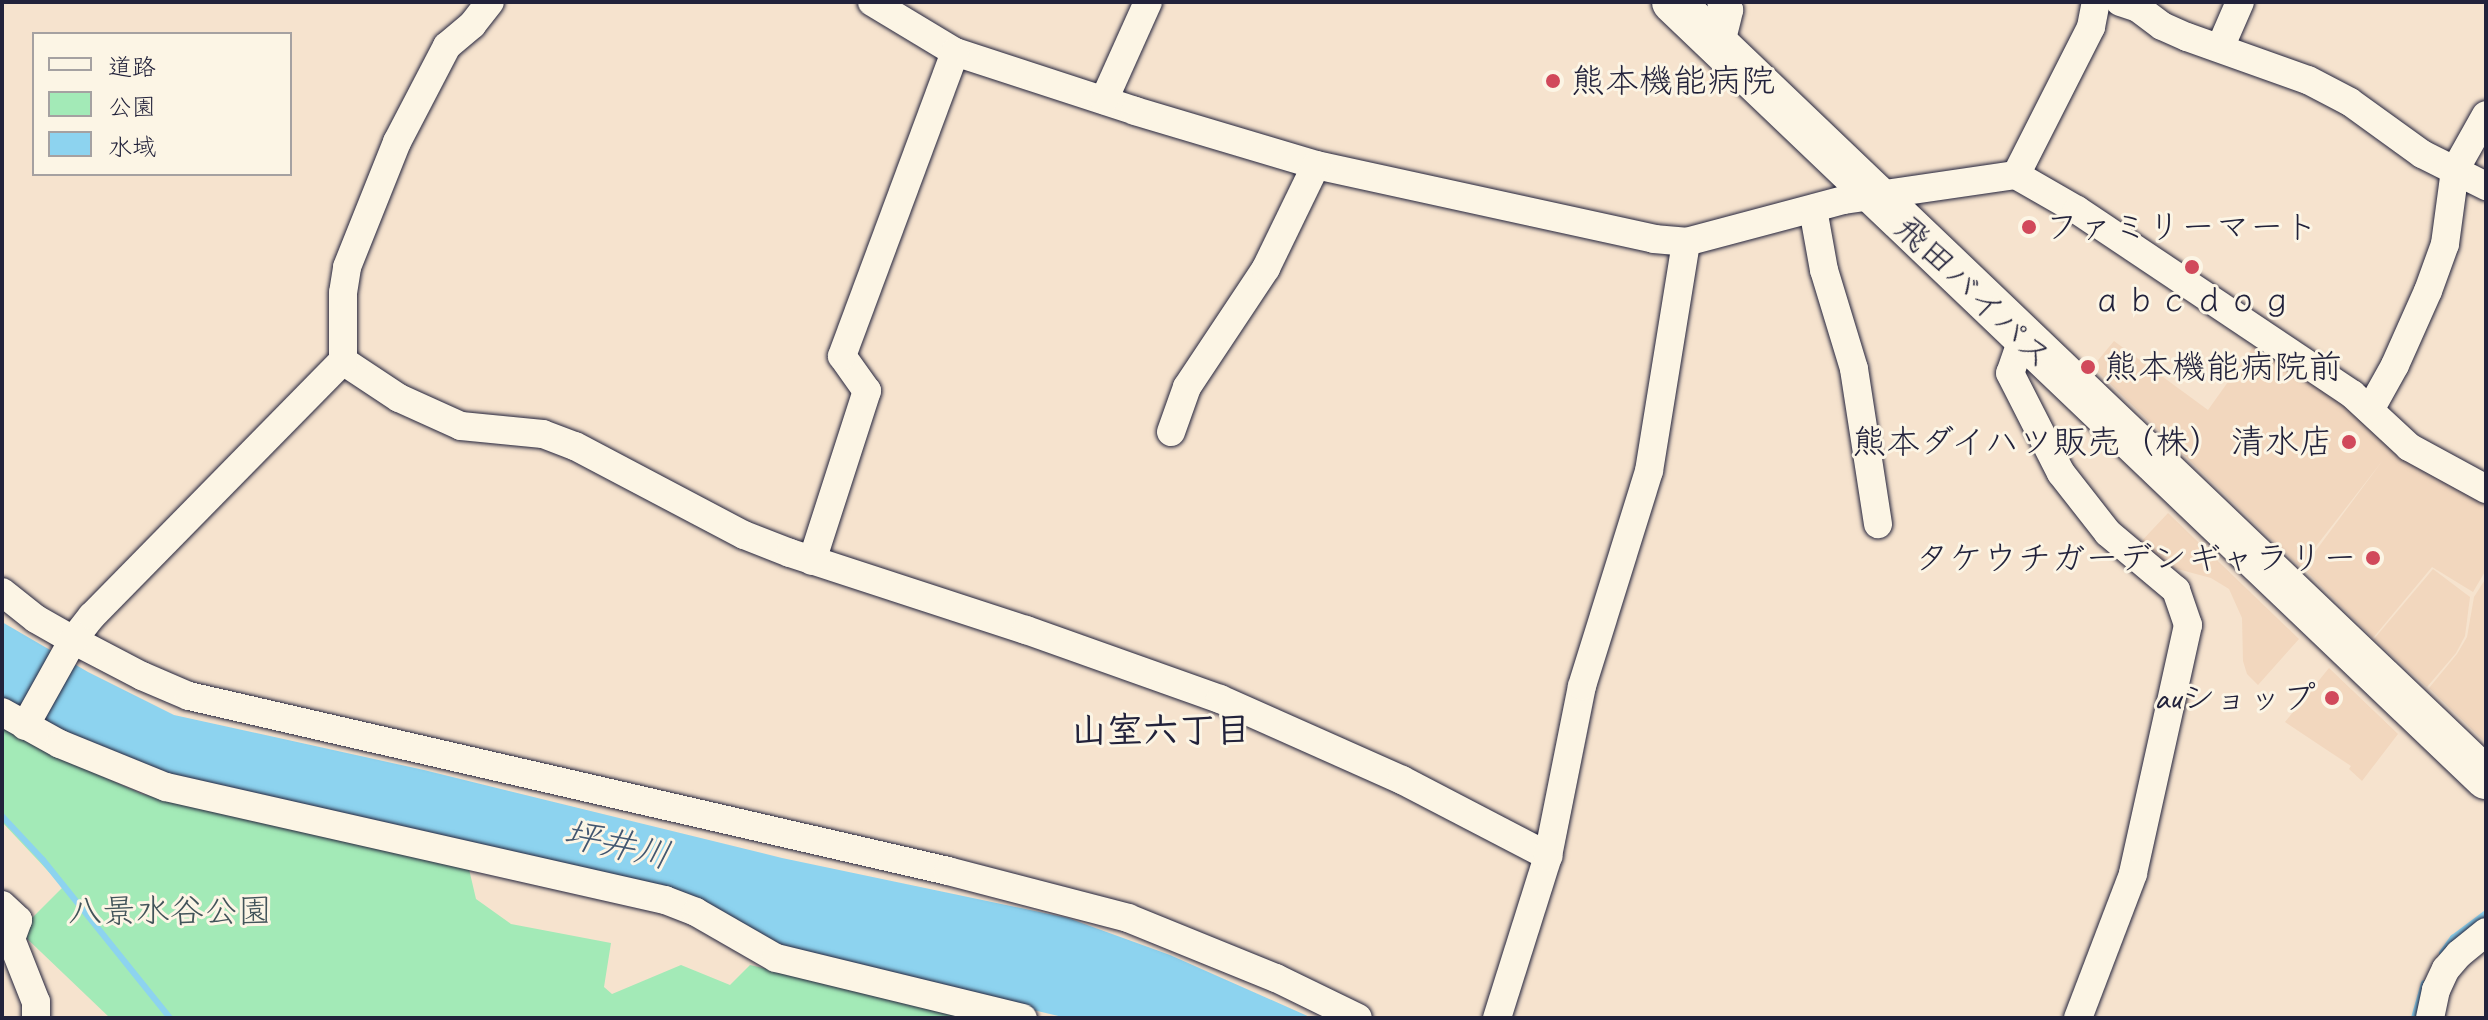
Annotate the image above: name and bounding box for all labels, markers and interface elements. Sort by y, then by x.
legend [32,32,292,176]
text: 道路 [108,52,156,82]
place label: 熊本機能病院 [1571,61,1775,101]
marker: 熊本機能病院 [1542,70,1564,92]
text: 公園 [108,92,156,122]
text: 水域 [108,132,156,162]
street label: 飛田バイパス [1886,206,2062,378]
place label: ファミリーマート [2045,207,2317,247]
marker: ファミリーマート [2020,218,2038,236]
marker: ａｂｃｄｏｇ [2183,258,2201,276]
place label: ａｂｃｄｏｇ [2090,280,2294,320]
place label: 熊本機能病院前 [2104,347,2342,387]
marker: 熊本機能病院前 [2079,358,2097,376]
place label: 熊本ダイハツ販売（株） 清水店 [1849,422,2333,462]
marker: 熊本ダイハツ販売（株） 清水店 [2340,433,2358,451]
place label: タケウチガーデンギャラリー [1915,538,2357,578]
marker: タケウチガーデンギャラリー [2364,549,2382,567]
place label: auショップ [2153,678,2316,718]
marker: auショップ [2323,689,2341,707]
district label: 山室六丁目 [1071,709,1251,753]
water label: 坪井川 [560,812,674,878]
park label: 八景水谷公園 [68,891,272,931]

